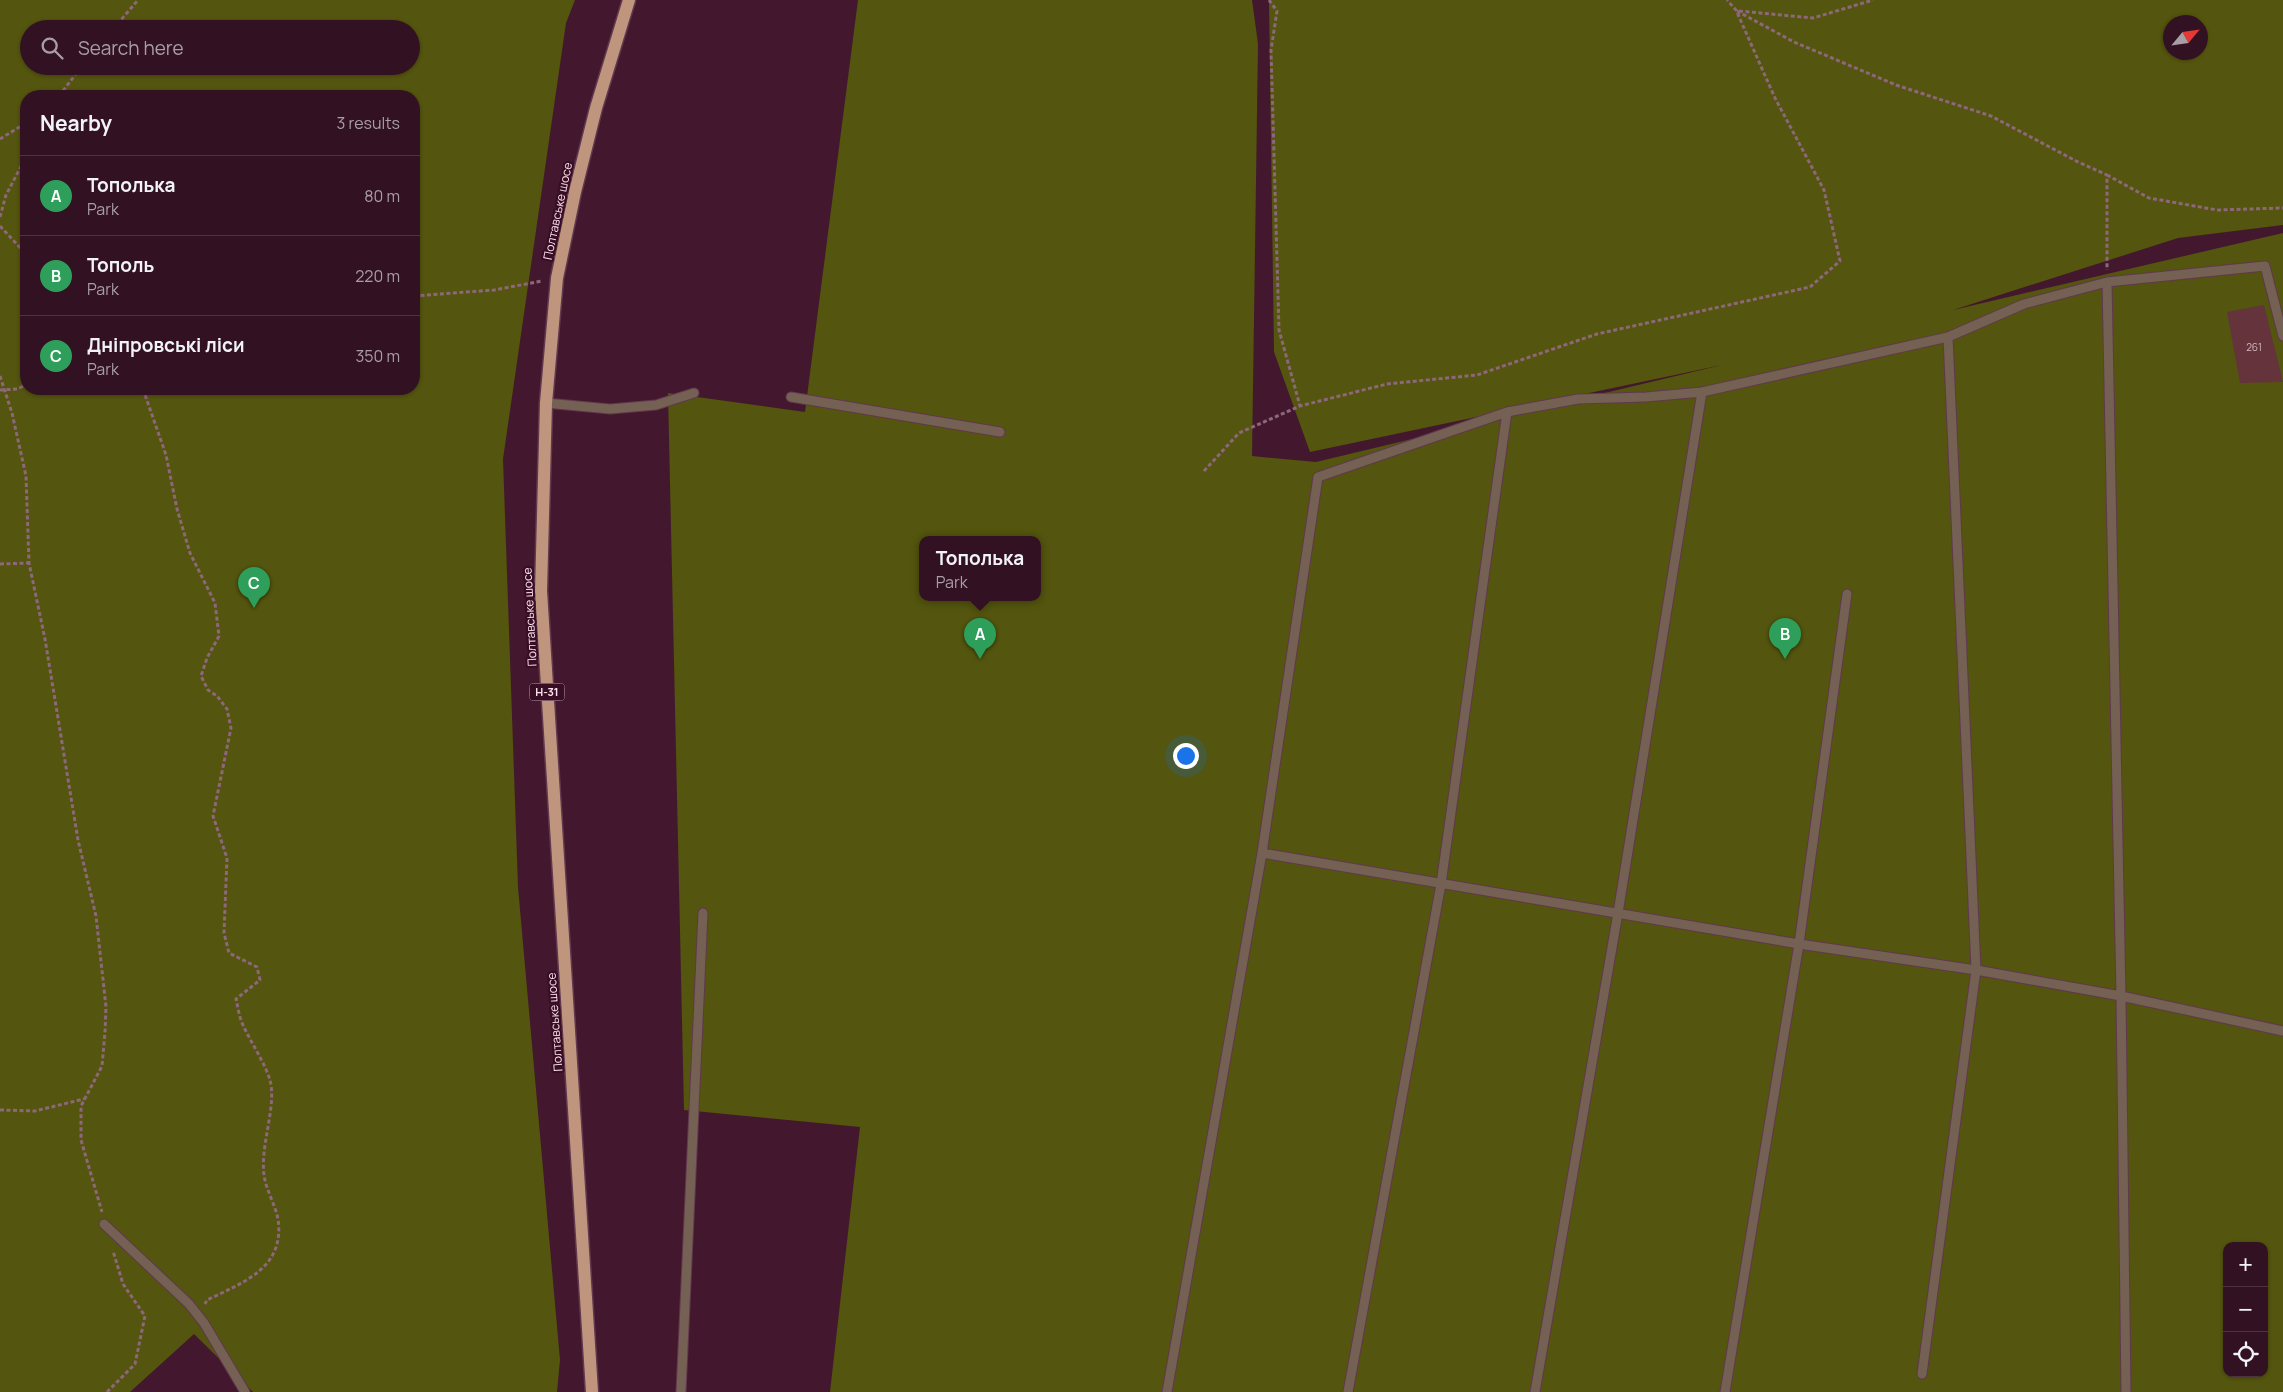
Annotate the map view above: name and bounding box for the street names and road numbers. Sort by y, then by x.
street label: Полтавське шосе [539,161,576,261]
street label: Полтавське шосе [518,567,541,667]
road number: Н-31 [530,684,564,700]
street label: Полтавське шосе [543,972,566,1072]

